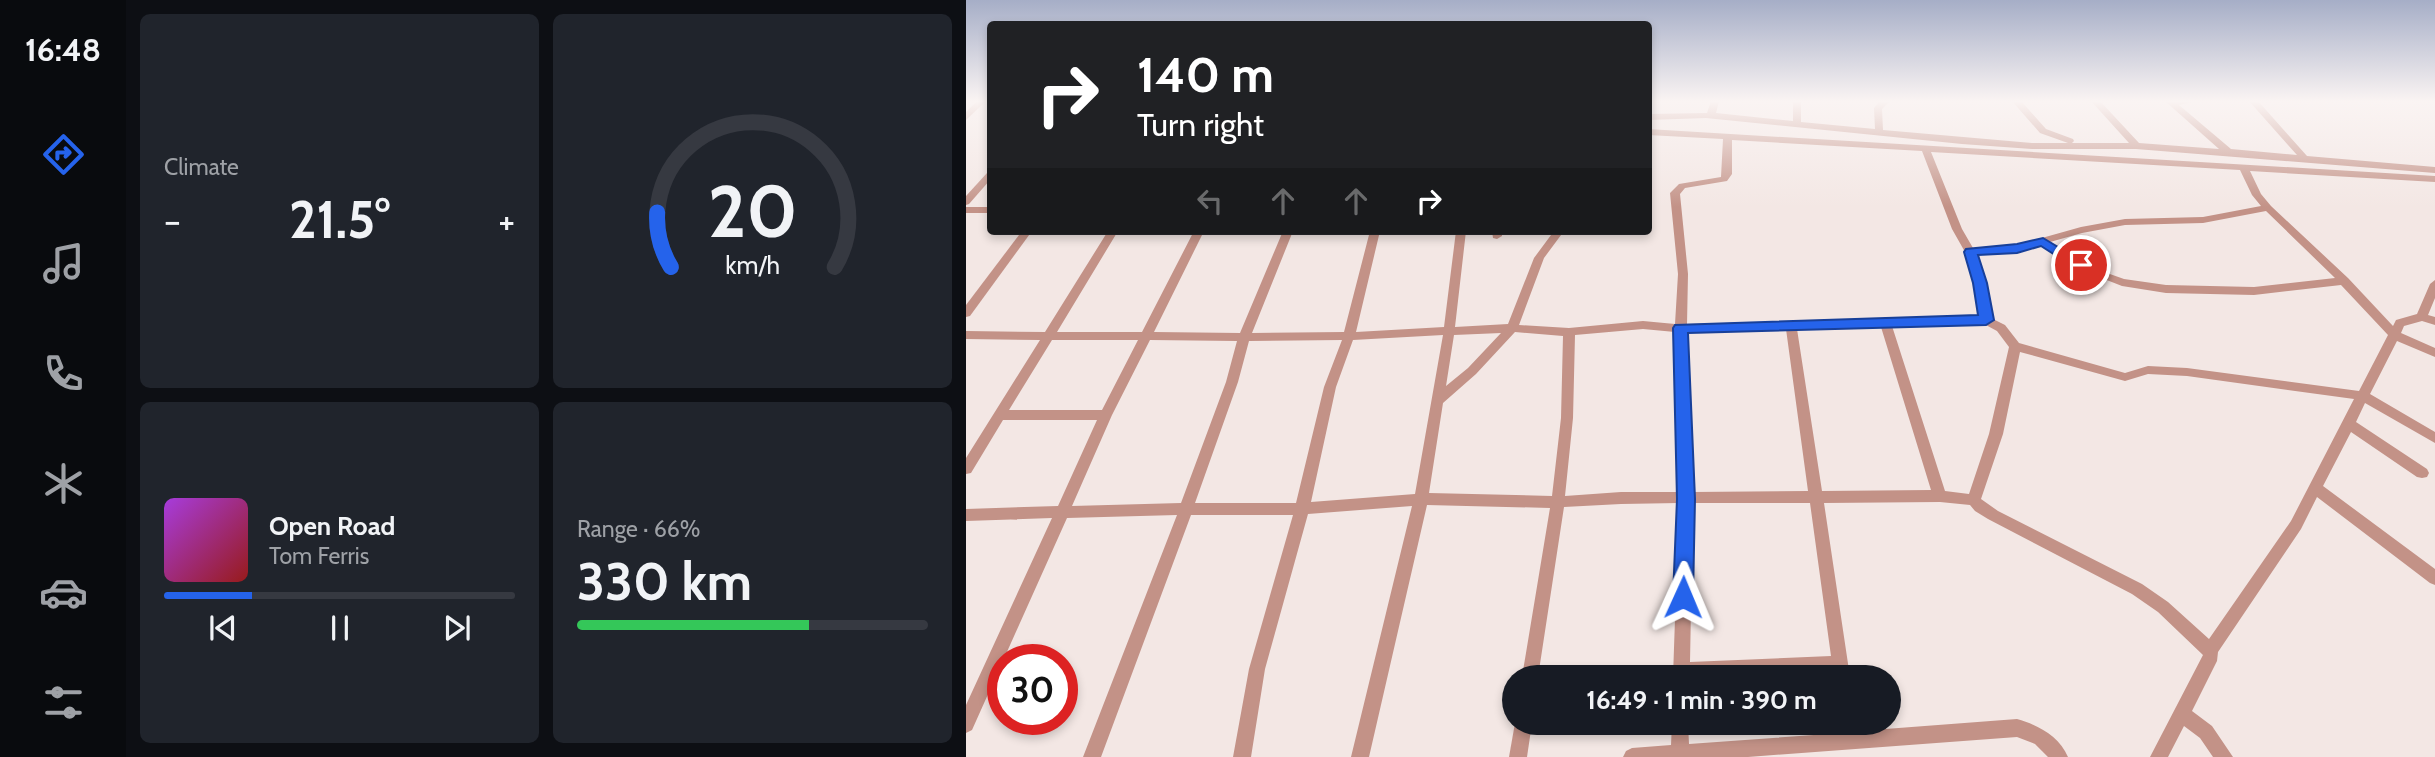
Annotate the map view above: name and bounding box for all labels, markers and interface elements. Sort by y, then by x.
text: 16:48 [25,30,101,69]
text: 140 m [1137,45,1274,104]
icon: right [1022,49,1113,140]
text: Turn right [1137,105,1264,144]
icon: directions [39,130,88,179]
text: Climate [164,153,239,181]
text: 20 [708,167,797,255]
icon: left [1191,182,1229,220]
icon: ahead [1264,182,1302,220]
icon: ahead [1337,182,1375,220]
icon: right [1410,182,1448,220]
text: 21.5° [289,188,390,251]
text: − [164,197,181,244]
text: + [498,197,515,244]
pin [2051,235,2111,295]
icon: music [39,239,88,288]
icon: arrive [2062,246,2100,284]
text: km/h [725,250,780,280]
icon: phone [39,349,88,398]
icon: climate [39,459,88,508]
text: Open Road [269,510,395,542]
text: Range · 66% [577,515,701,543]
text: Tom Ferris [269,542,369,570]
text: 330 km [577,550,752,613]
position arrow [1646,560,1720,634]
icon: car [39,568,88,617]
icon: previous [204,609,242,647]
icon: pause [321,609,359,647]
icon: next [438,609,476,647]
speed limit sign: 30 [987,644,1078,735]
icon: filters [39,678,88,727]
text: 16:49 · 1 min · 390 m [1586,684,1817,716]

